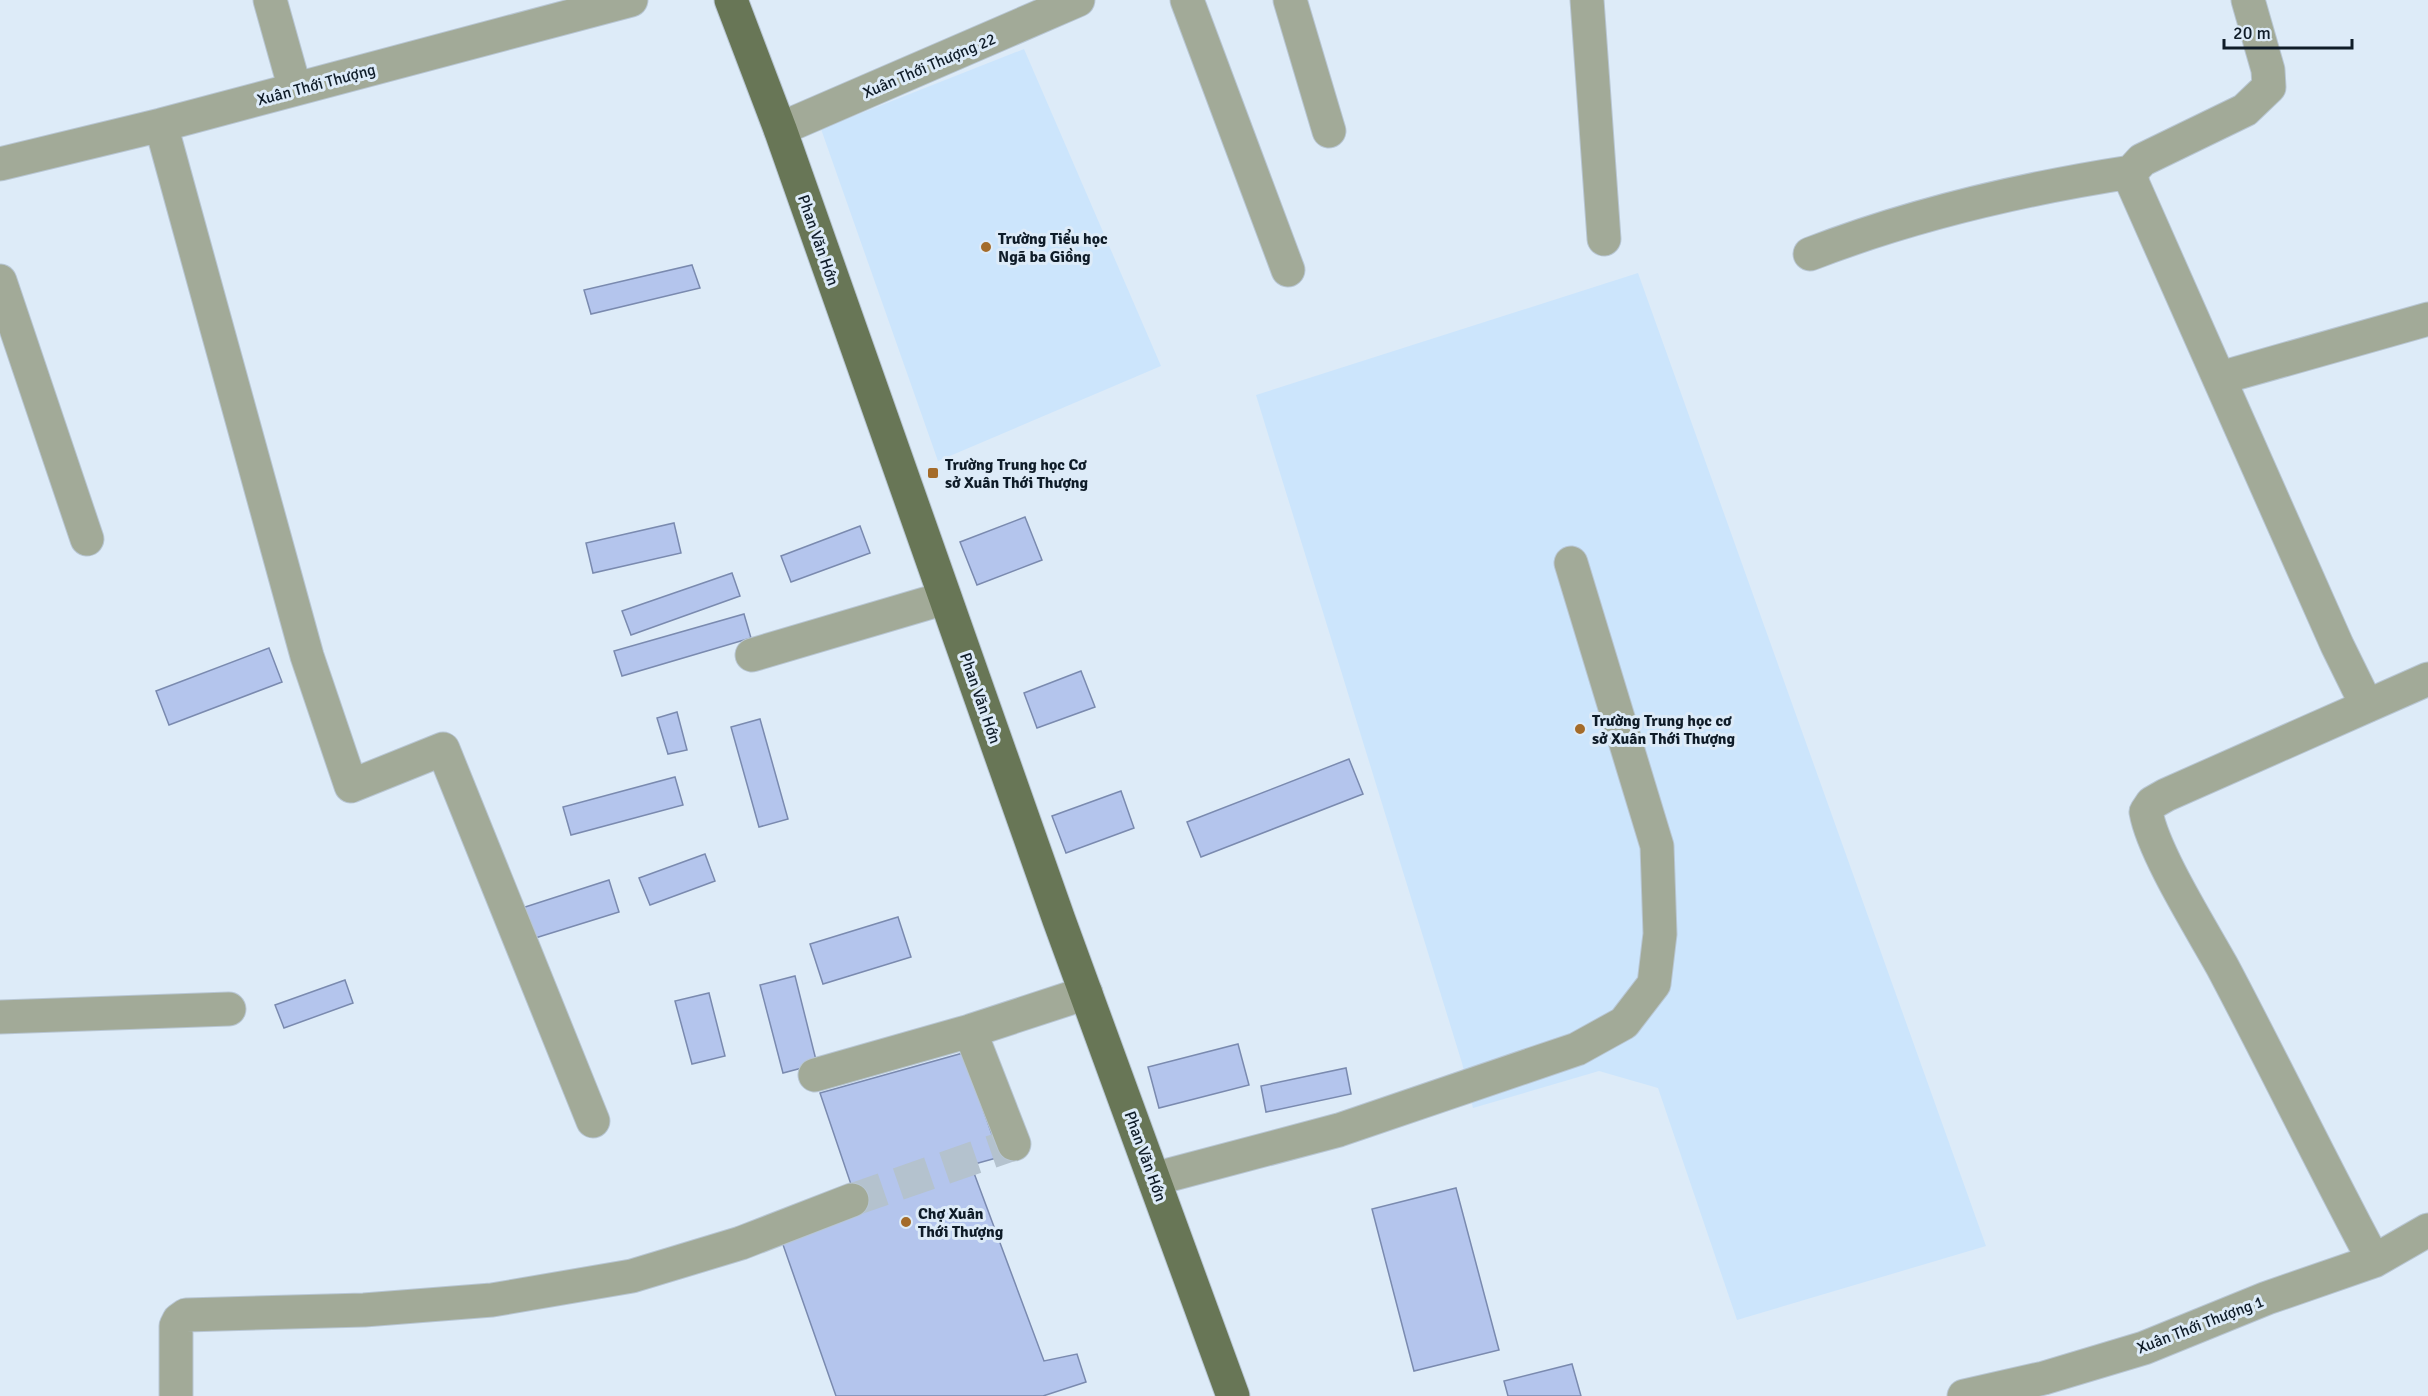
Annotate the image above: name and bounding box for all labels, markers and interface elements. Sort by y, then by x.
scale bar [2224,12,2352,50]
text: 20 m [2233,22,2271,44]
street label: Xuân Thới Thượng 22 [860,29,999,103]
street label: Xuân Thới Thượng [255,60,378,110]
street label: Phan Văn Hớn [793,192,843,288]
place label: Trường Tiểu học Ngã ba Giồng [998,228,1108,267]
marker: Trường Tiểu học Ngã ba Giồng [979,240,993,254]
place label: Trường Trung học Cơ sở Xuân Thới Thượng [945,455,1089,493]
marker: Trường Trung học Cơ sở Xuân Thới Thượng [926,466,940,480]
street label: Phan Văn Hớn [955,650,1005,746]
place label: Trường Trung học cơ sở Xuân Thới Thượng [1592,711,1736,749]
marker: Trường Trung học cơ sở Xuân Thới Thượng [1573,722,1587,736]
street label: Phan Văn Hớn [1119,1108,1171,1204]
place label: Chợ Xuân Thới Thượng [918,1204,1004,1242]
marker: Chợ Xuân Thới Thượng [899,1215,913,1229]
street label: Xuân Thới Thượng 1 [2134,1292,2267,1358]

